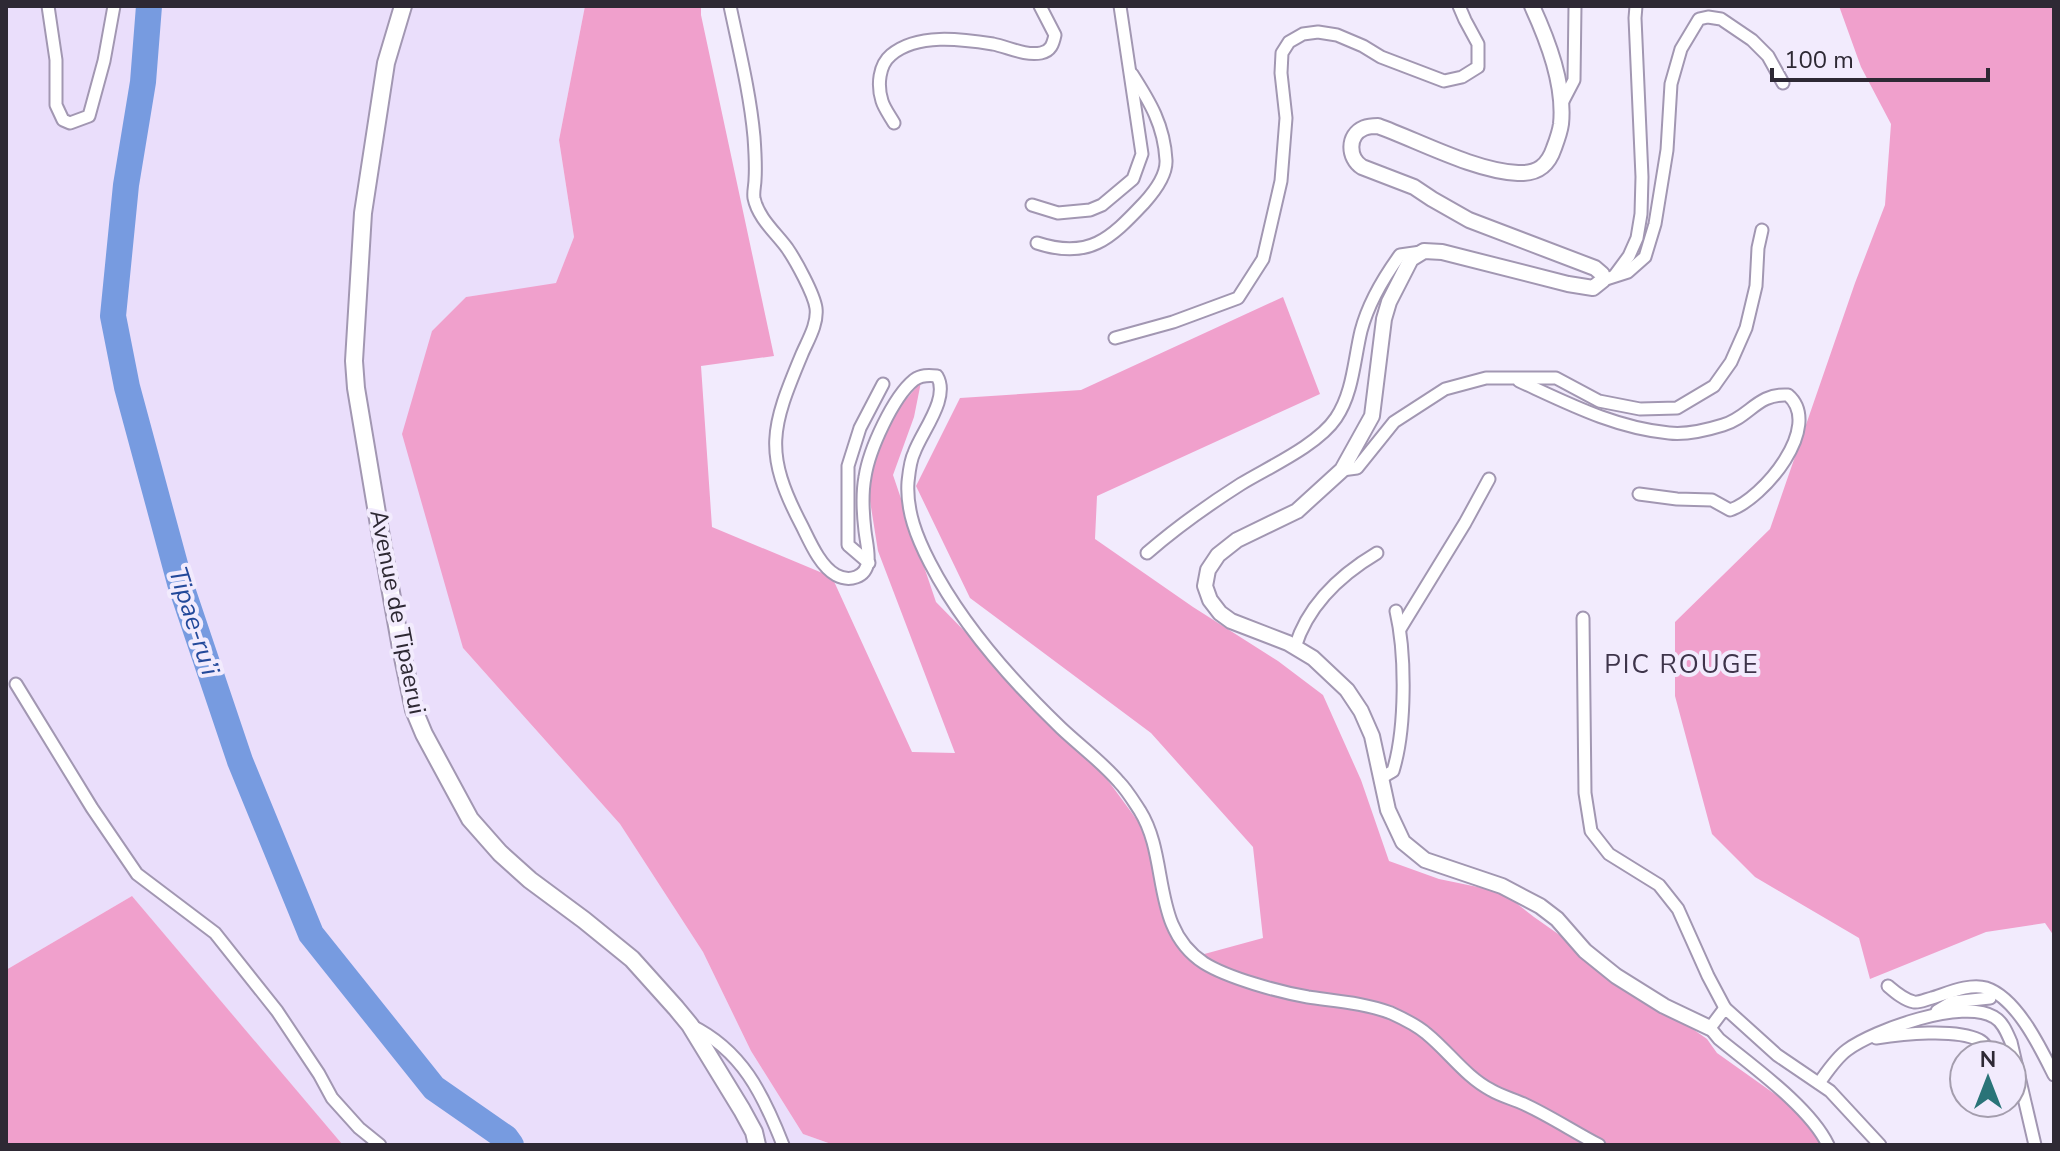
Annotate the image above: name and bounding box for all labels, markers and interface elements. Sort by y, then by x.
scale bar [1772,32,1988,82]
text: 100 m [1784,44,1854,76]
street label: Avenue de Tipaerui [362,507,434,717]
water label: Tipae-ru’i [160,563,228,680]
district label: PIC ROUGE [1604,647,1760,682]
north arrow [1948,1039,2028,1119]
text: N [1980,1045,1996,1075]

